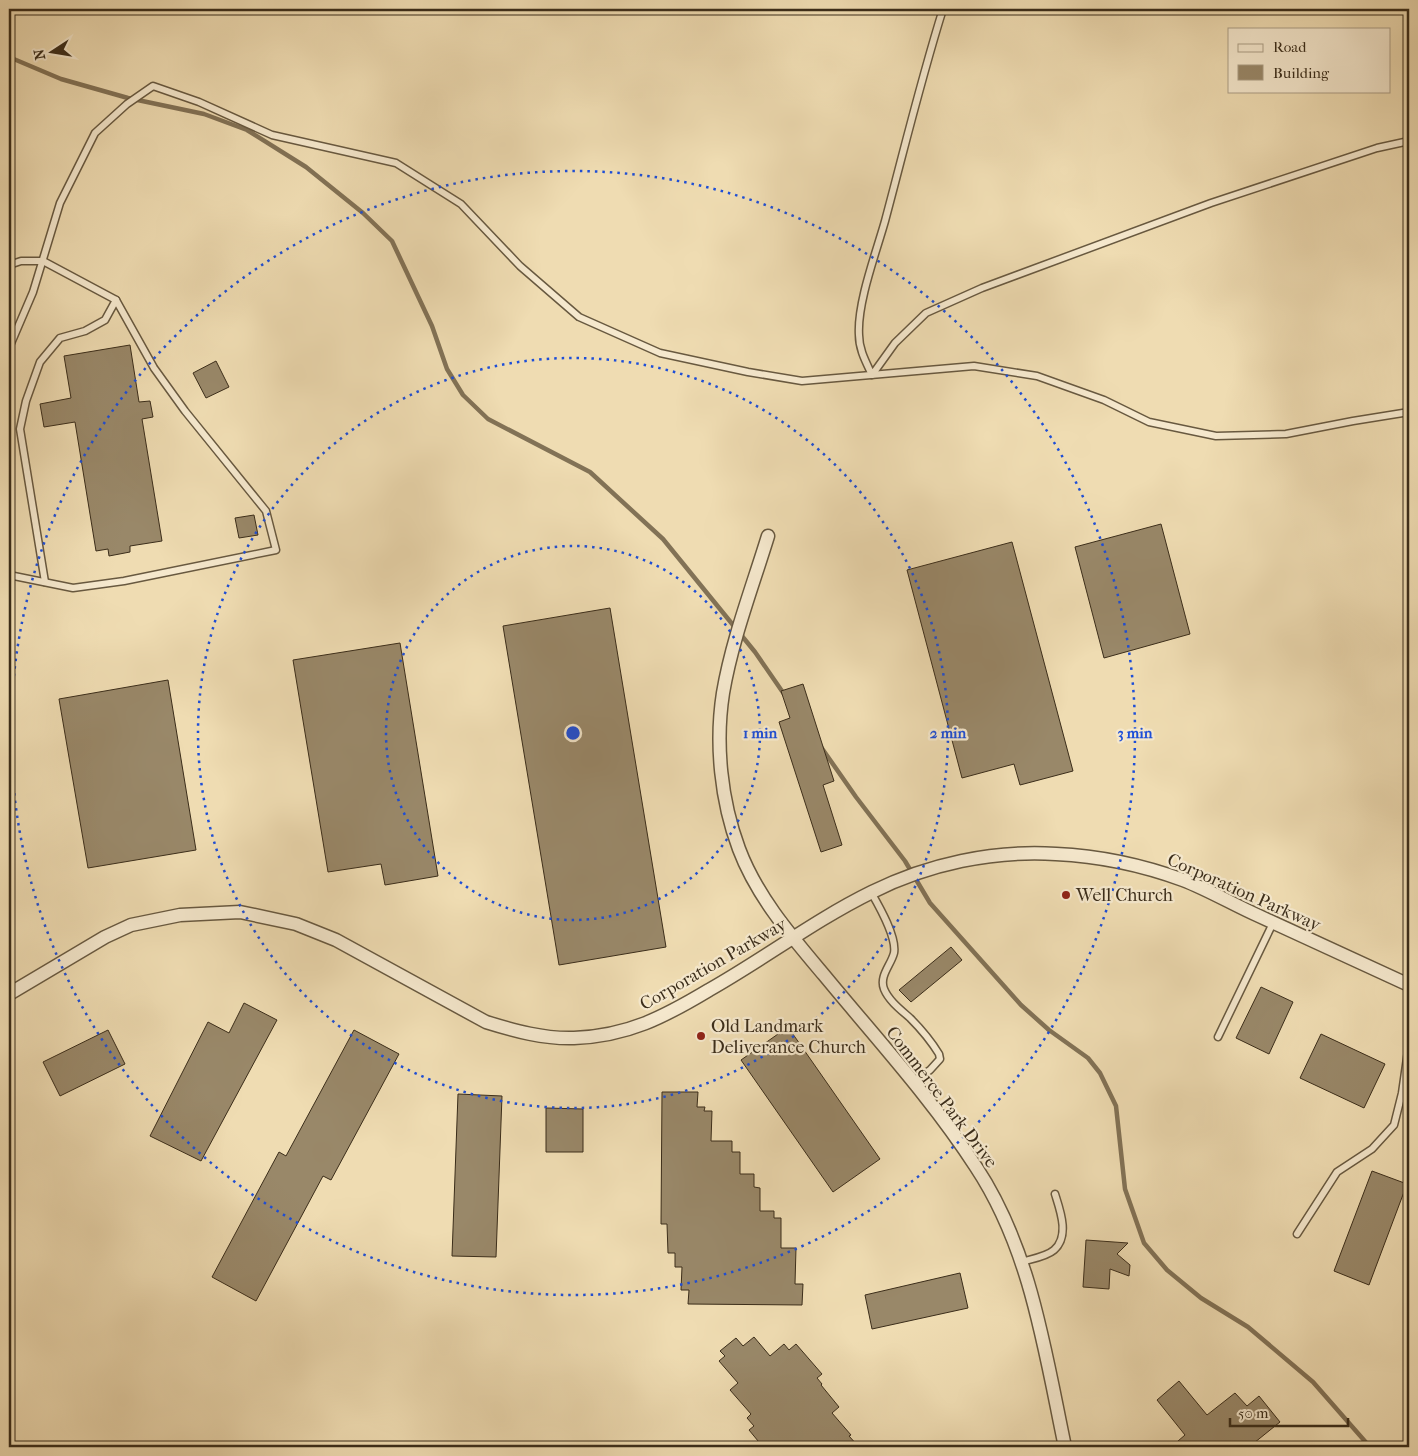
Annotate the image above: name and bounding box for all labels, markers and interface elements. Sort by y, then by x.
north arrow [28,28,78,78]
legend [1228,28,1390,92]
text: Road [1273,38,1307,56]
text: N [30,47,49,62]
text: Building [1273,64,1330,82]
centre of rings [564,724,582,742]
text: 1 min [743,724,777,742]
text: 2 min [930,724,967,742]
text: 3 min [1118,724,1153,742]
street label: Corporation Parkway [1164,849,1325,936]
place label: Well Church [1075,885,1173,906]
marker: Well Church [1060,889,1072,901]
street label: Corporation Parkway [636,913,791,1015]
place label: Old Landmark Deliverance Church [711,1016,866,1058]
street label: Commerce Park Drive [882,1022,1002,1172]
marker: Old Landmark Deliverance Church [695,1030,707,1042]
scale bar [1230,1396,1348,1428]
text: 50 m [1238,1404,1269,1422]

